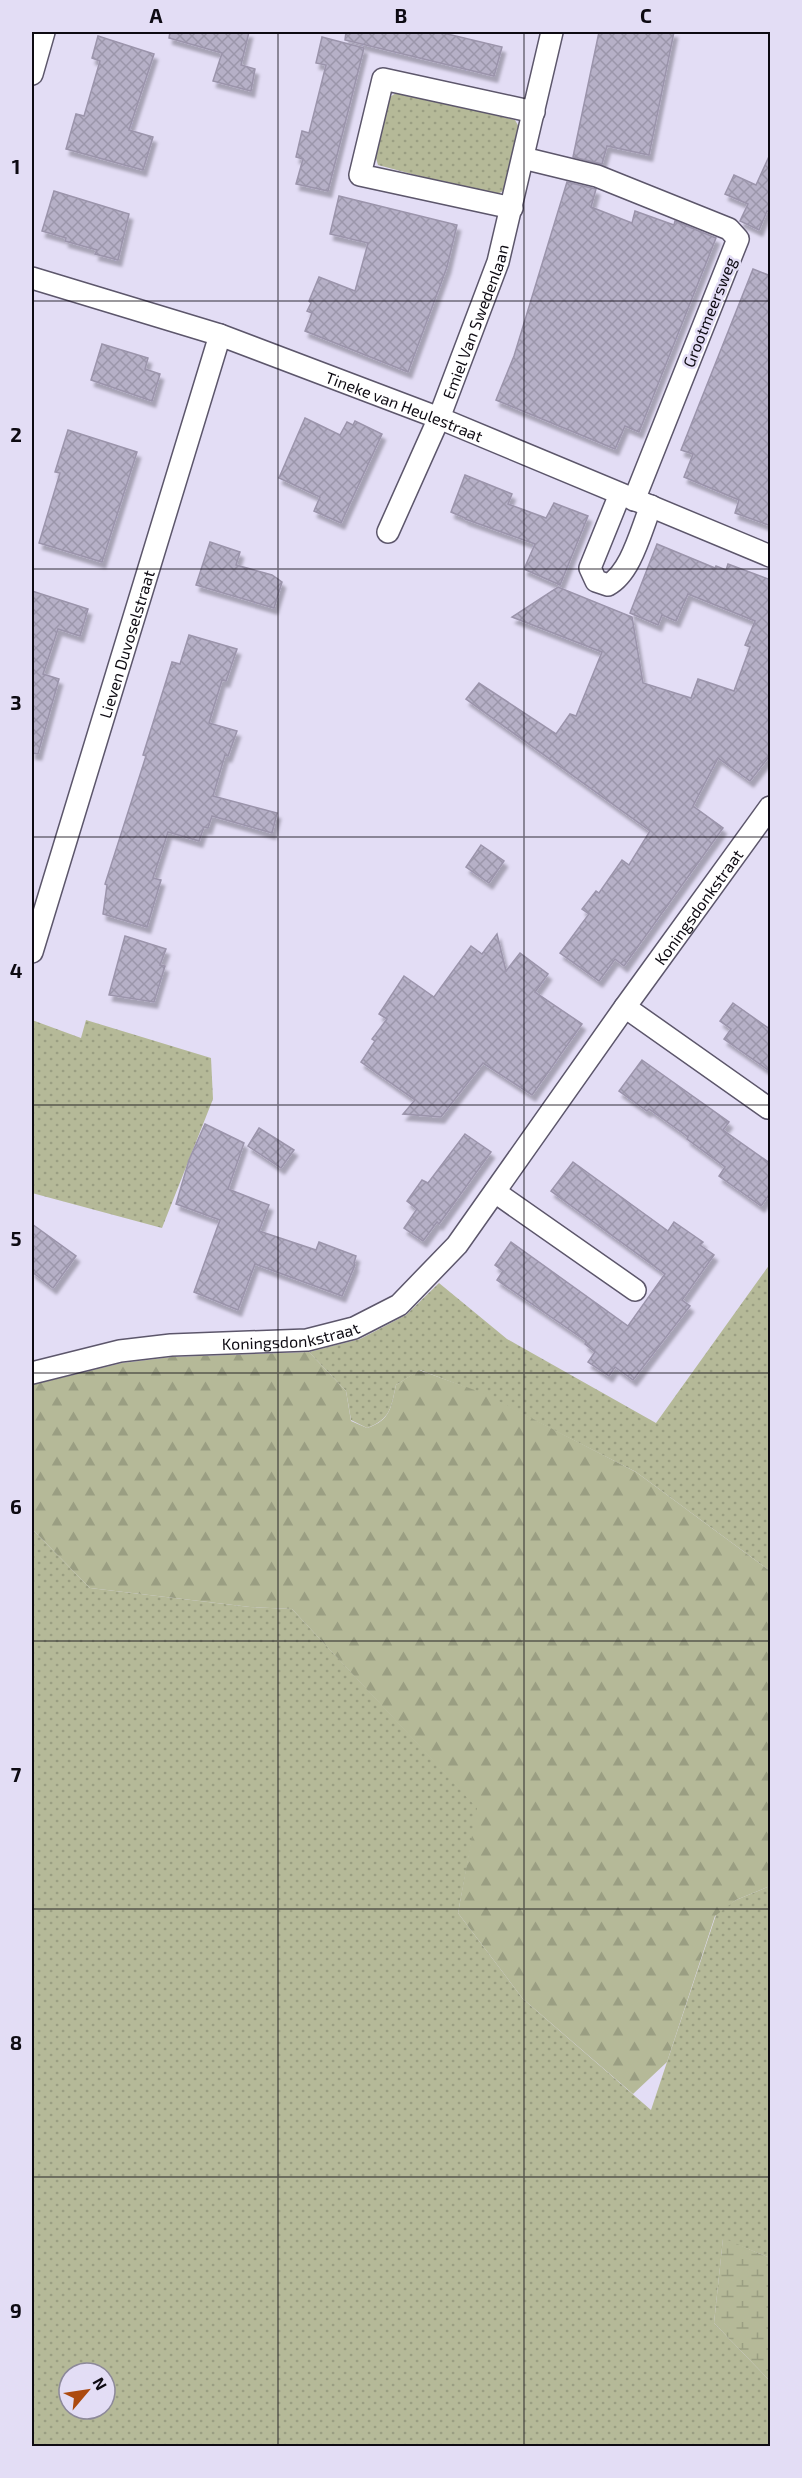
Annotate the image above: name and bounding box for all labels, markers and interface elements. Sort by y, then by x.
text: A [149,3,163,27]
text: B [395,3,407,27]
text: C [640,3,652,27]
text: 1 [12,154,20,178]
street label: Emiel Van Swedenlaan [438,242,511,401]
street label: Grootmeersweg [678,254,740,370]
street label: Tineke van Heulestraat [323,367,486,445]
text: 2 [10,422,22,446]
street label: Lieven Duvoselstraat [94,568,157,720]
text: 3 [10,690,22,714]
street label: Koningsdonkstraat [650,845,746,968]
text: 4 [10,958,23,982]
text: 5 [10,1226,22,1250]
street label: Koningsdonkstraat [222,1318,362,1353]
text: 6 [10,1494,22,1518]
text: 7 [11,1762,22,1786]
text: 8 [10,2030,22,2054]
text: 9 [10,2298,22,2322]
north arrow [57,2361,117,2421]
text: N [89,2374,112,2393]

